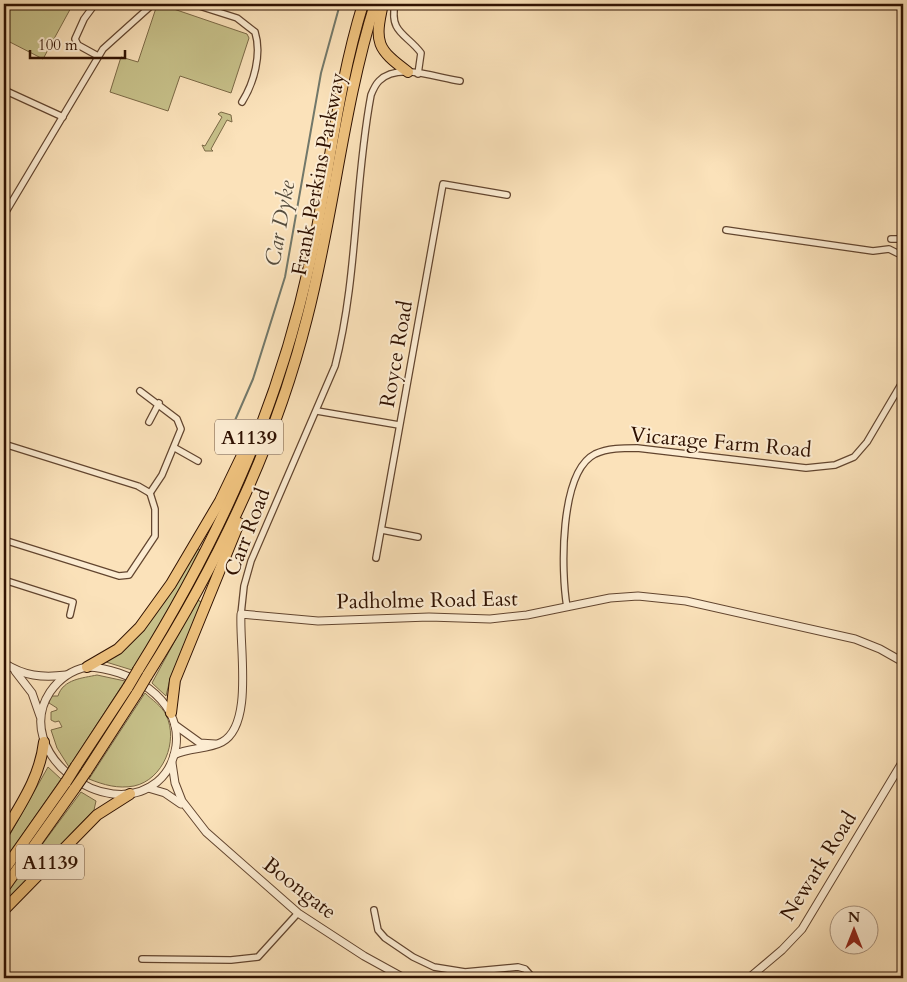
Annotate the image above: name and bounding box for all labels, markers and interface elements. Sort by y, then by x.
scale bar [30,28,125,60]
text: 100 m [38,35,78,55]
street label: Frank Perkins Parkway [285,70,352,278]
water label: Car Dyke [258,177,302,268]
street label: Royce Road [373,298,420,410]
road number: A1139 [215,420,283,454]
street label: Vicarage Farm Road [629,420,813,465]
street label: Carr Road [217,484,278,580]
street label: Padholme Road East [336,584,518,617]
street label: Newark Road [774,807,862,925]
road number: A1139 [16,844,84,880]
street label: Boongate [257,851,342,926]
north arrow [830,904,880,954]

